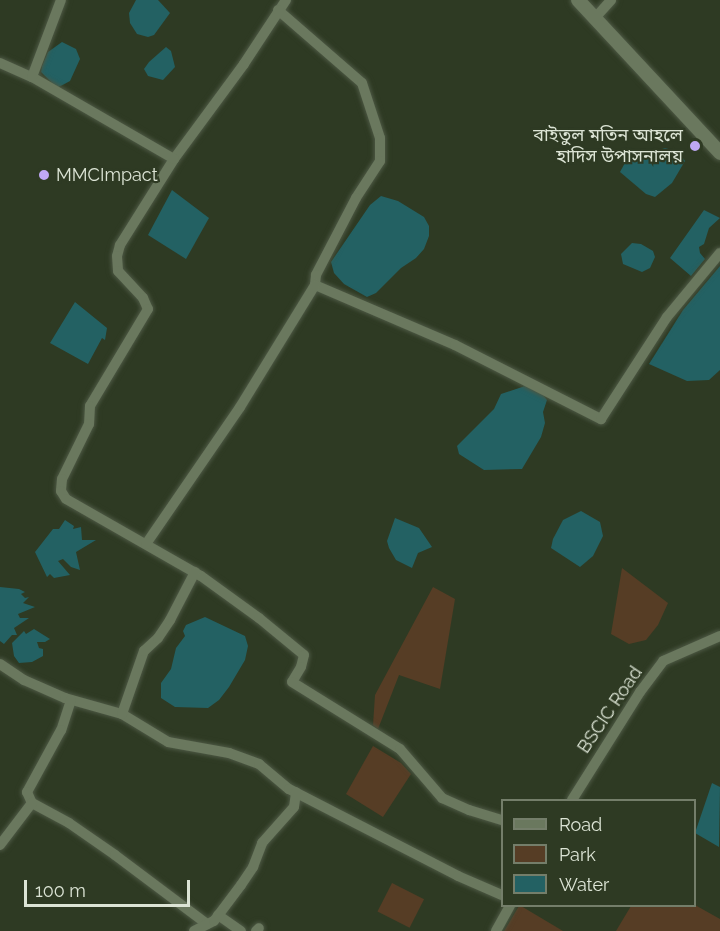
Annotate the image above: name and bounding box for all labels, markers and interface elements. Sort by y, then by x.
place label: বাইতুল মতিন আহলে হাদিস উপাসনালয় [533,125,683,168]
marker: বাইতুল মতিন আহলে হাদিস উপাসনালয় [688,139,702,153]
place label: MMCImpact [56,164,158,186]
marker: MMCImpact [37,168,51,182]
street label: BSCIC Road [573,663,647,757]
legend [501,799,696,907]
text: Road [559,814,602,835]
text: Park [559,844,596,865]
scale bar [27,868,194,906]
text: Water [559,874,609,895]
text: 100 m [35,880,86,901]

